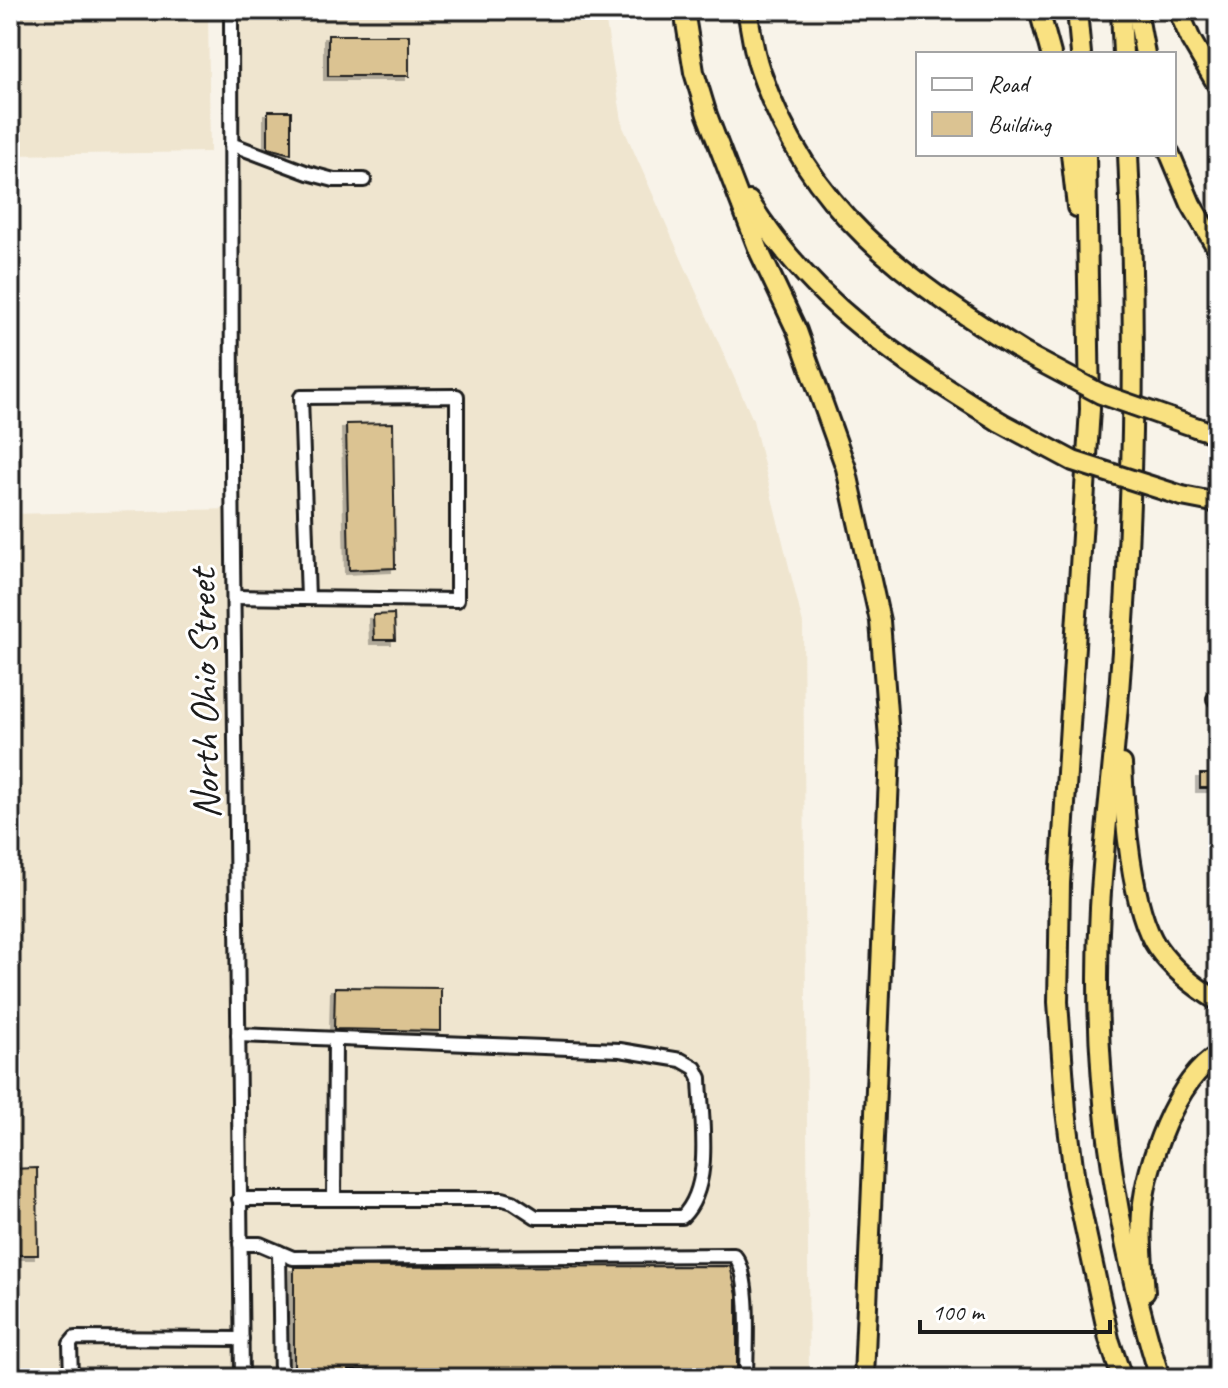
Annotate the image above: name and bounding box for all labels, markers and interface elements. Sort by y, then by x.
legend [916,52,1176,156]
text: Road [988,69,1032,99]
text: Building [988,109,1053,139]
street label: North Ohio Street [177,565,231,819]
scale bar [920,1284,1110,1334]
text: 100 m [932,1297,986,1327]

